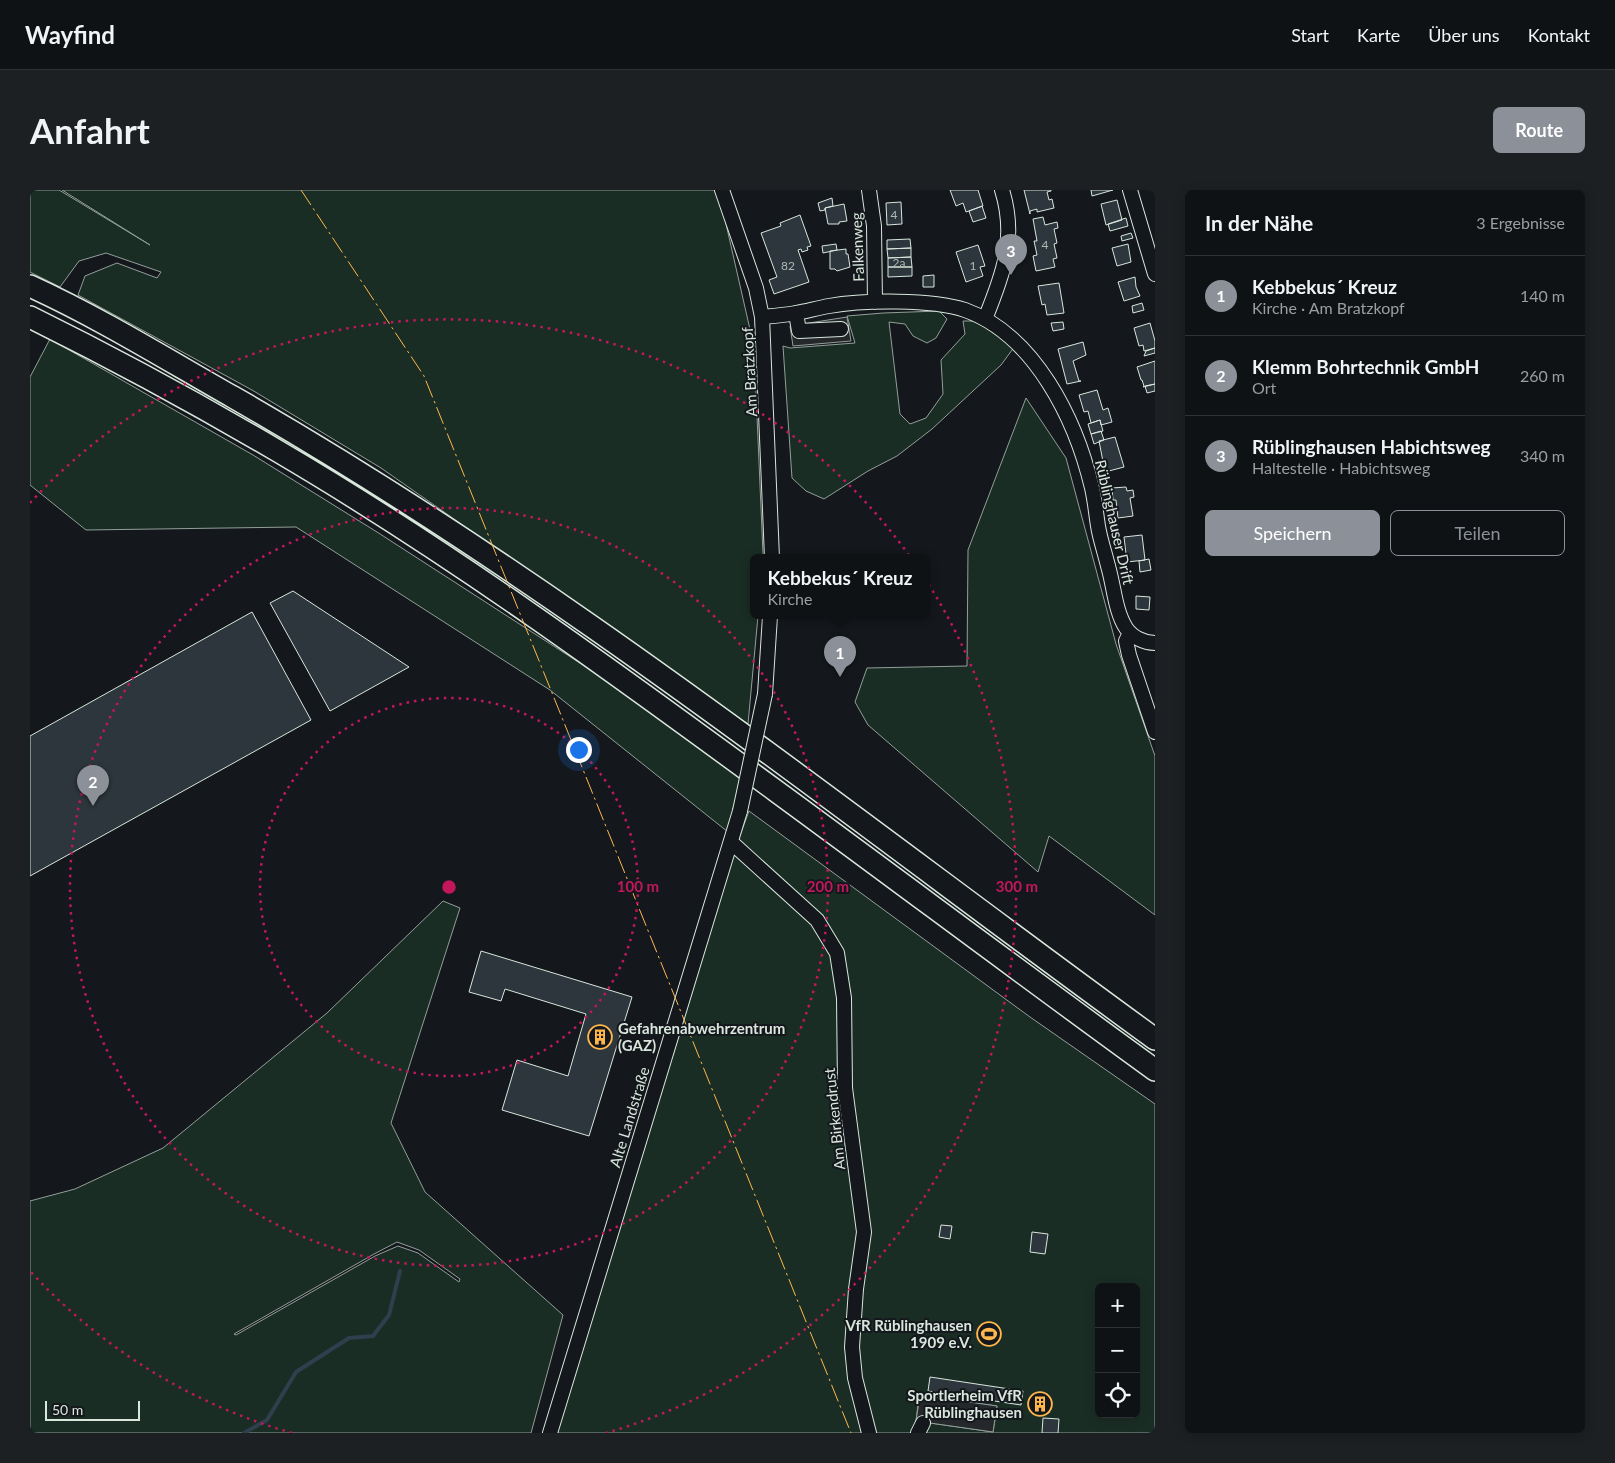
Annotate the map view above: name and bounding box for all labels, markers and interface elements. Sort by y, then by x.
text: Wayfind [25,20,115,49]
text: Start [1291,24,1329,46]
text: Karte [1357,24,1400,46]
text: Über uns [1428,24,1500,46]
text: Kontakt [1528,24,1590,46]
button: Route [1493,107,1585,153]
text: Anfahrt [30,109,150,151]
house number: 4 [891,207,898,222]
text: In der Nähe [1205,210,1313,235]
street label: Falkenweg [847,212,867,282]
text: 3 Ergebnisse [1476,213,1565,232]
pin: 3 [995,234,1027,275]
house number: 4 [1042,237,1049,252]
house number: 2a [893,255,905,270]
house number: 82 [781,258,795,273]
house number: 1 [970,258,977,273]
text: Kebbekus´ Kreuz [1252,275,1397,298]
text: 1 [1216,286,1226,305]
text: 140 m [1520,286,1565,305]
text: Kirche · Am Bratzkopf [1252,298,1405,317]
street label: Am Bratzkopf [738,326,760,417]
text: Klemm Bohrtechnik GmbH [1252,355,1479,378]
text: 2 [1216,366,1226,385]
text: 260 m [1520,366,1565,385]
text: Ort [1252,378,1276,397]
text: Rüblinghausen Habichtsweg [1252,435,1491,458]
text: 3 [1216,446,1226,465]
text: 340 m [1520,446,1565,465]
street label: Rüblinghauser Drift [1092,458,1138,587]
text: Haltestelle · Habichtsweg [1252,458,1430,477]
button: Speichern [1205,510,1380,556]
button: Teilen [1390,510,1565,556]
popup [750,554,930,619]
text: Kebbekus´ Kreuz [767,566,913,589]
text: Kirche [767,589,812,608]
pin: 1 [824,636,856,677]
your location [566,737,592,763]
pin: 2 [77,765,109,806]
text: 100 m [617,877,659,895]
text: 200 m [807,877,849,895]
text: 300 m [996,877,1038,895]
centre of rings [440,878,458,896]
place label: Gefahrenabwehrzentrum (GAZ) [618,1019,785,1054]
building icon: Gefahrenabwehrzentrum (GAZ) [587,1024,613,1050]
street label: Alte Landstraße [605,1065,653,1169]
street label: Am Birkendrust [820,1066,848,1171]
map controls [1095,1283,1140,1418]
button: + [1095,1283,1140,1328]
place label: VfR Rüblinghausen 1909 e.V. [845,1316,972,1351]
sports icon: VfR Rüblinghausen 1909 e.V. [976,1321,1002,1347]
button: − [1095,1328,1140,1373]
button: locate [1095,1373,1140,1418]
place label: Sportlerheim VfR Rüblinghausen [907,1386,1022,1421]
building icon: Sportlerheim VfR Rüblinghausen [1027,1391,1053,1417]
scale bar [45,1398,140,1421]
text: 50 m [52,1401,83,1418]

